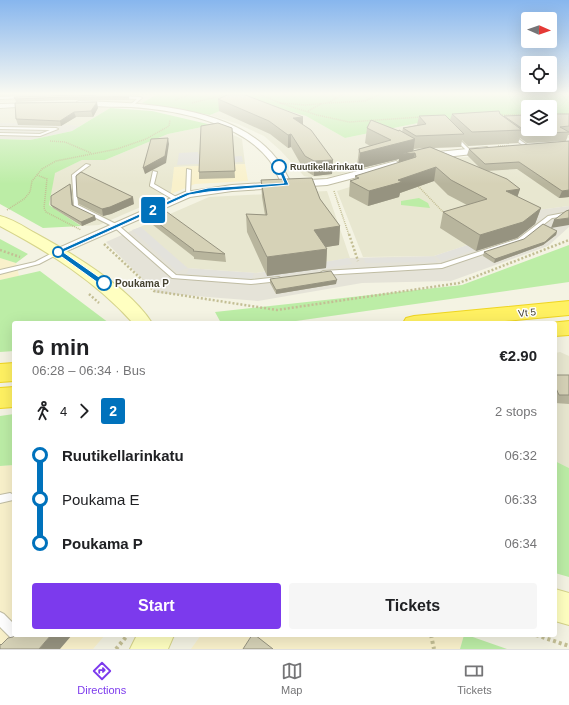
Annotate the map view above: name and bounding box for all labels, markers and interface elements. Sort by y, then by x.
north arrow [521,12,557,48]
map controls [521,12,557,136]
button: locate [521,56,557,92]
button: layers [521,100,557,136]
marker: Ruutikellarinkatu [271,159,287,175]
place label: Ruutikellarinkatu [290,162,363,172]
line badge: 2 [140,197,166,223]
text: 2 [149,202,157,218]
unlabelled marker [52,246,64,258]
marker: Poukama P [96,275,112,291]
place label: Poukama P [115,278,169,289]
street label: Vt 5 [518,306,537,319]
text: 6 min [32,335,89,360]
text: €2.90 [499,347,537,364]
text: 06:28 – 06:34 · Bus [32,363,145,378]
icon: walk [32,400,54,422]
icon: forward [73,400,95,422]
text: 2 [109,403,117,419]
text: 4 [60,404,67,419]
text: 2 stops [495,404,537,419]
text: Ruutikellarinkatu [62,447,184,464]
text: 06:32 [504,448,537,463]
text: Poukama E [62,491,140,508]
text: 06:33 [504,492,537,507]
text: Poukama P [62,535,143,552]
text: 06:34 [504,536,537,551]
button: Start [32,583,281,629]
button: Tickets [289,583,537,629]
tab: Directions [77,660,126,696]
tab: Map [281,660,303,696]
tab: Tickets [457,660,492,696]

